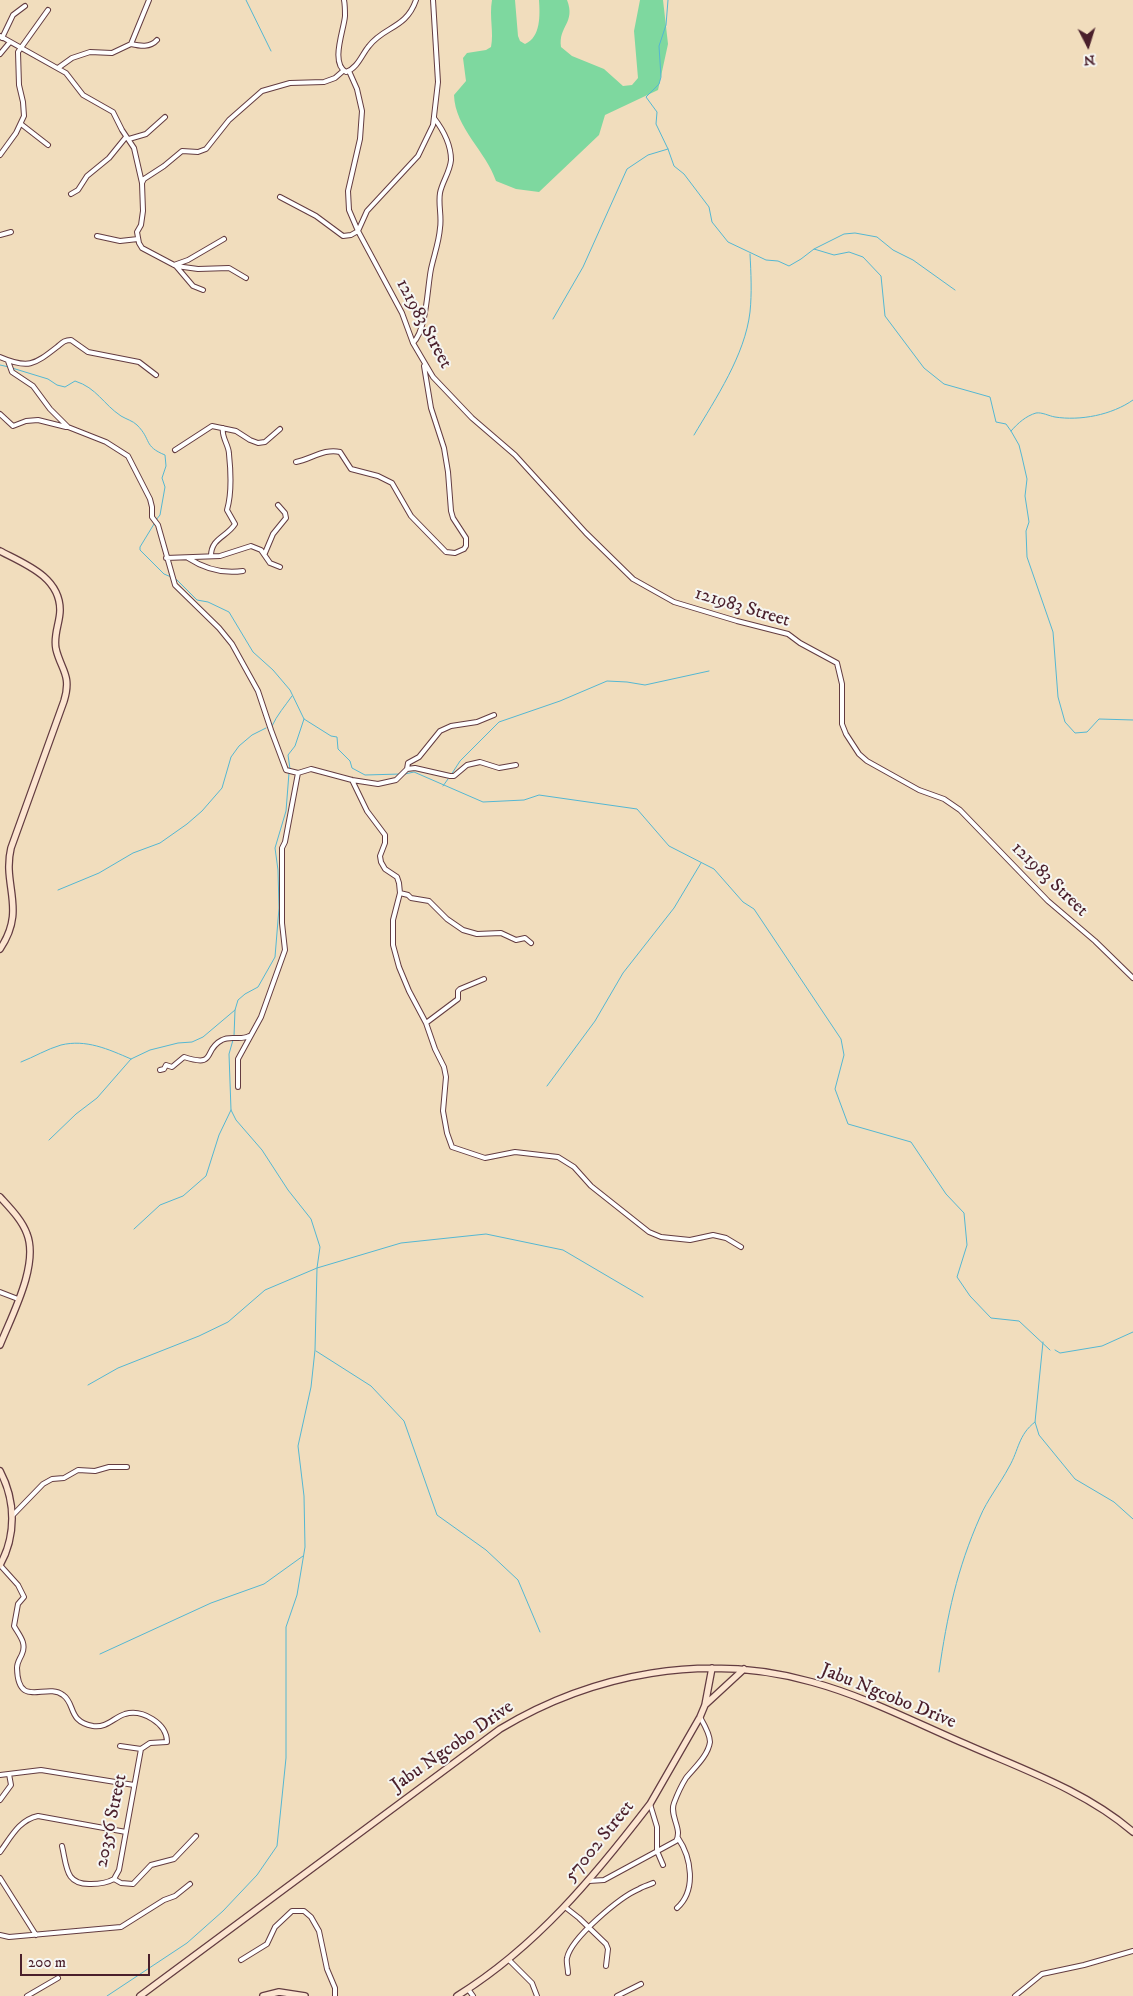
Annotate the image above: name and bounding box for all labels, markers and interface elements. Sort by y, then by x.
north arrow [1063,20,1113,70]
text: N [1083,50,1096,69]
street label: 121983 Street [390,275,456,373]
street label: 121983 Street [692,583,792,633]
street label: 121983 Street [1006,838,1092,922]
street label: Jabu Ngcobo Drive [817,1660,959,1734]
street label: Jabu Ngcobo Drive [388,1696,518,1798]
street label: 20356 Street [91,1772,133,1870]
street label: 57002 Street [560,1797,640,1887]
scale bar [22,1944,152,1976]
text: 200 m [28,1953,66,1972]

